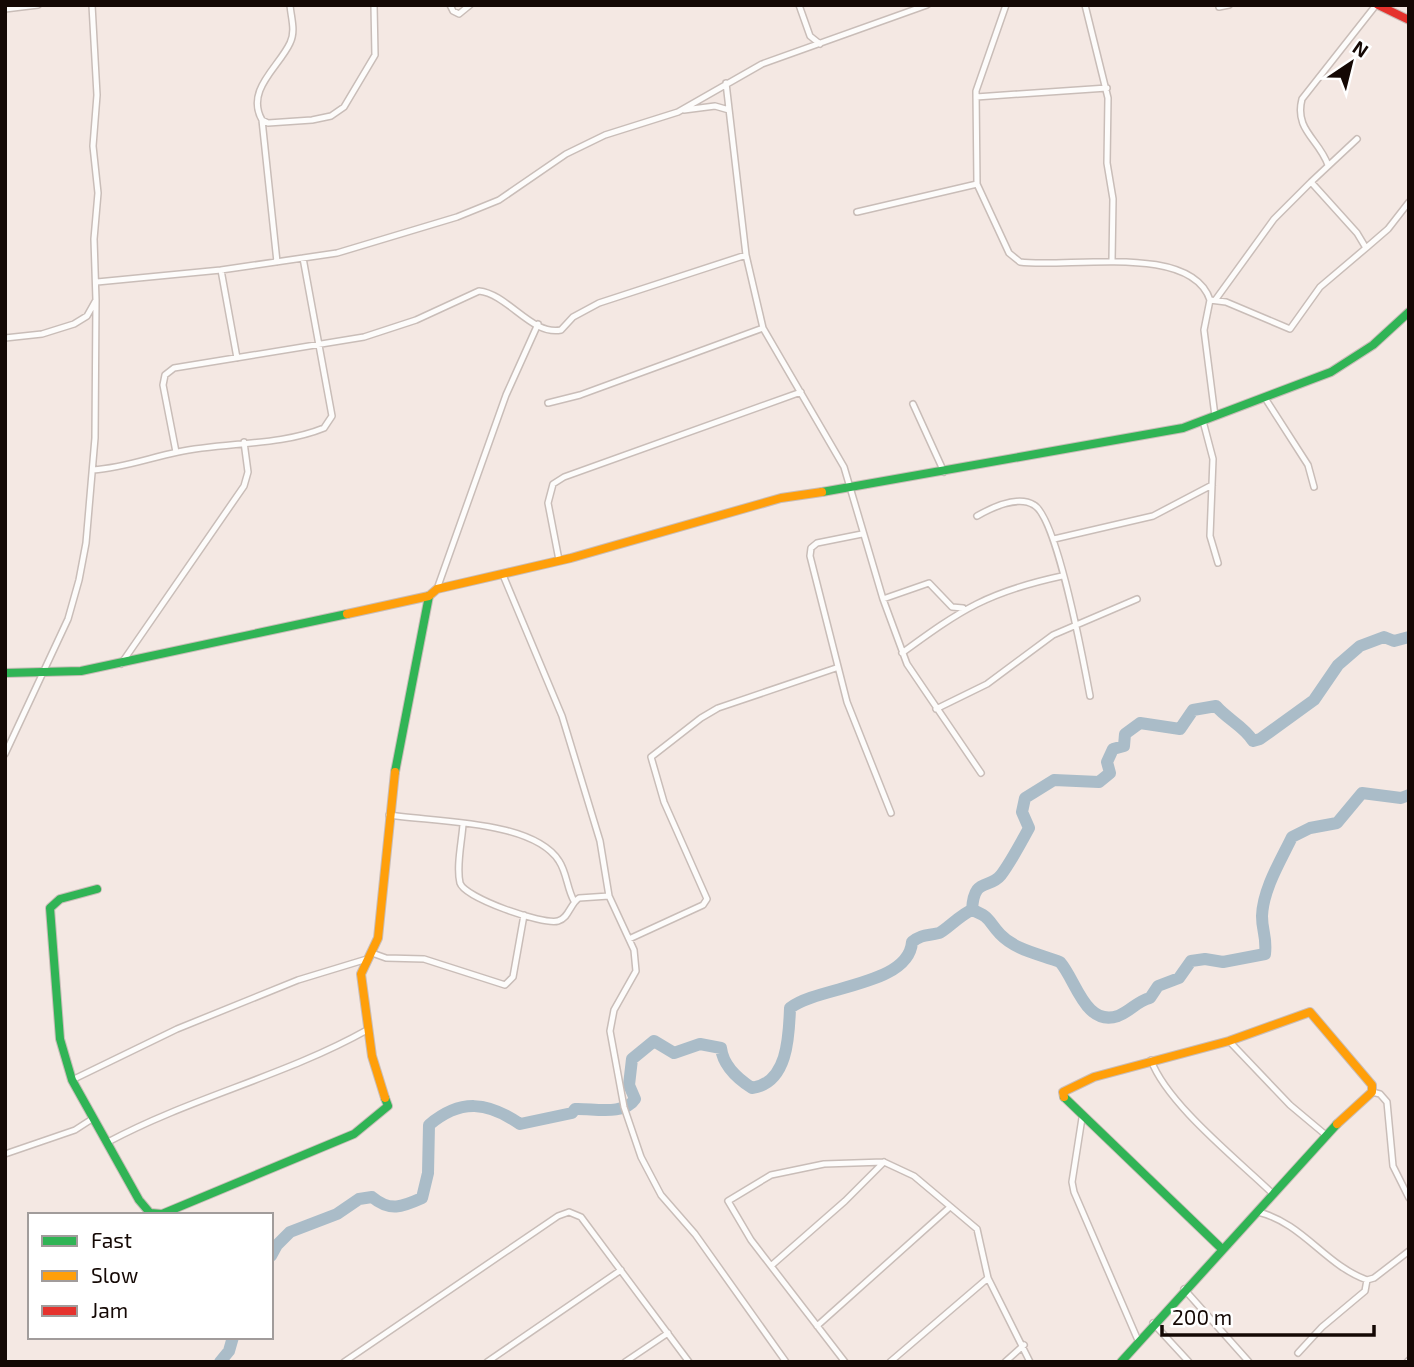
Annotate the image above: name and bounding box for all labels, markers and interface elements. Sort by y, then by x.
north arrow [1316,28,1386,98]
text: N [1349,35,1373,62]
legend [28,1213,273,1339]
text: Fast [91,1227,132,1252]
text: Slow [91,1262,138,1287]
scale bar [1162,1294,1374,1338]
text: Jam [91,1297,128,1322]
text: 200 m [1172,1304,1232,1329]

